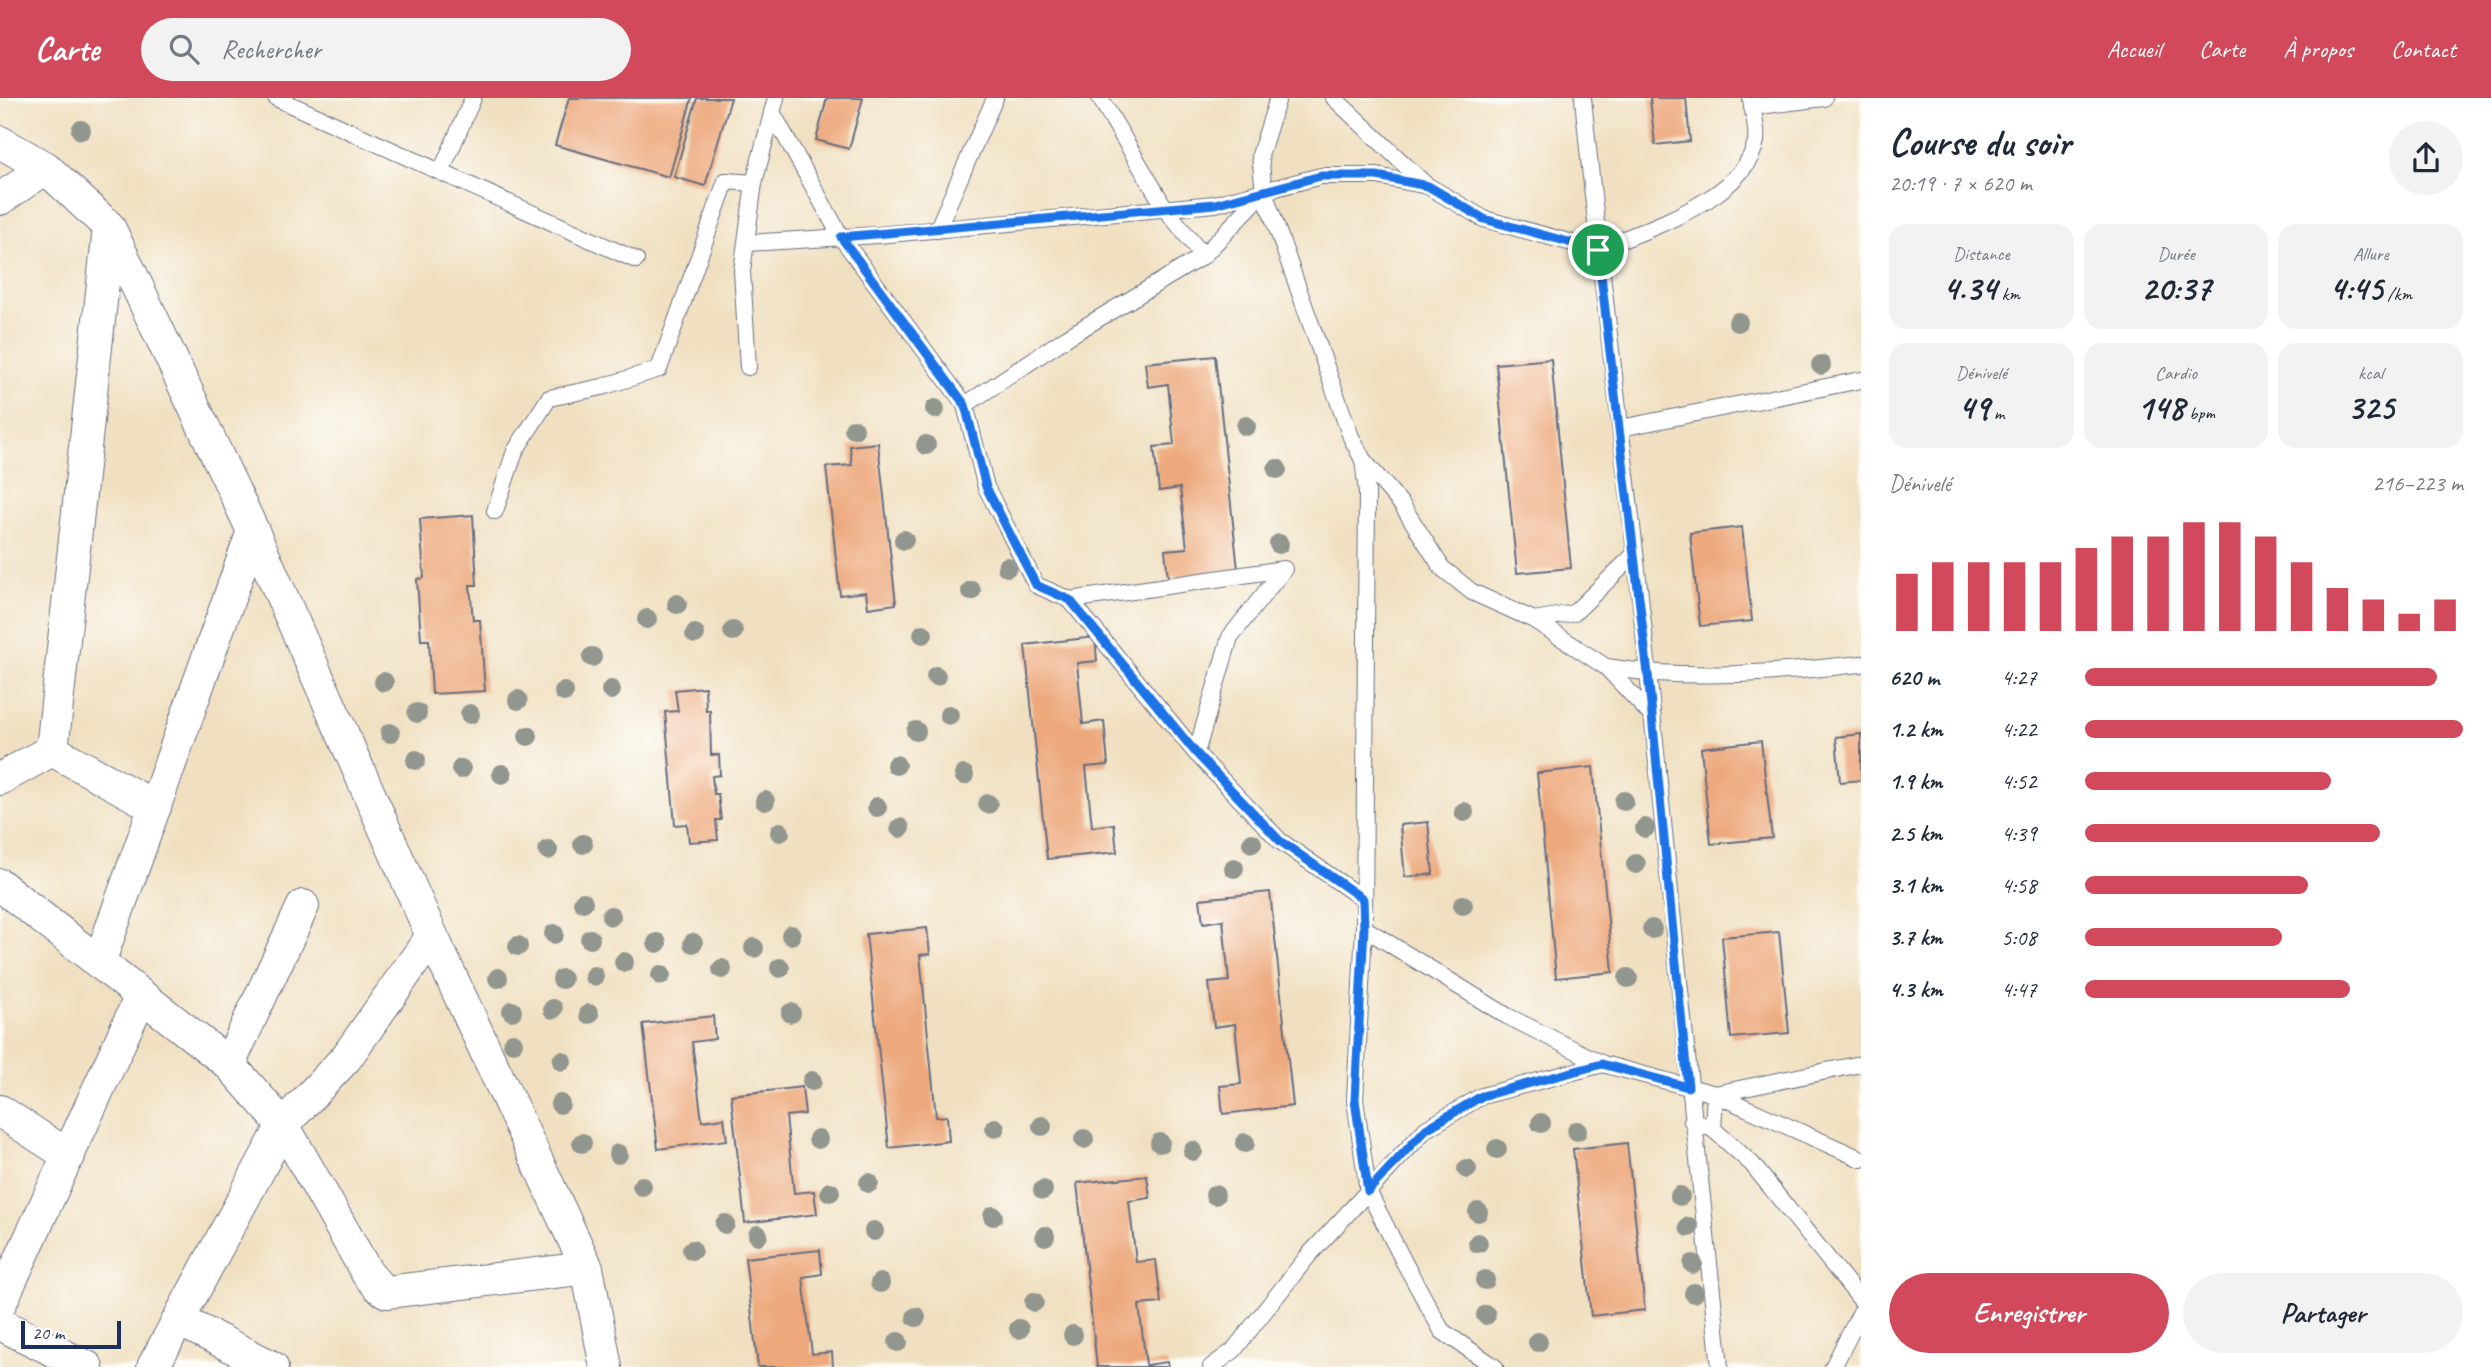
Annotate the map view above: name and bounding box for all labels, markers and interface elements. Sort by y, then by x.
search box [141,18,631,81]
text: Carte [35,28,99,70]
icon: search [165,30,203,68]
text: Rechercher [221,33,321,66]
text: Accueil [2107,34,2161,64]
text: Carte [2199,34,2245,64]
text: À propos [2283,34,2353,64]
text: Contact [2391,34,2456,64]
text: Course du soir [1889,119,2071,166]
button: share [2389,121,2463,195]
text: 20:19 · 7 × 620 m [1889,169,2032,198]
pin [1568,220,1628,280]
icon: arrive [1579,231,1617,269]
text: Distance [1953,242,2010,266]
text: Durée [2157,242,2195,266]
text: Allure [2353,242,2389,266]
text: 4.34 [1943,266,1997,311]
text: 20:37 [2141,266,2211,311]
text: 4:45 [2329,266,2383,311]
text: km [1997,282,2020,306]
text: /km [2383,282,2412,306]
text: Dénivelé [1956,361,2007,385]
text: Cardio [2155,361,2197,385]
text: kcal [2358,361,2383,385]
text: 49 [1958,385,1989,430]
text: 148 [2137,385,2184,430]
text: 325 [2347,385,2394,430]
text: m [1989,401,2005,425]
text: bpm [2184,401,2215,425]
text: Dénivelé [1889,469,1951,498]
text: 216–223 m [2372,469,2463,498]
text: 620 m [1889,663,1939,692]
text: 4:27 [2001,663,2037,692]
text: 1.2 km [1889,715,1943,744]
text: 4:22 [2001,715,2037,744]
text: 1.9 km [1889,767,1942,796]
text: 4:52 [2001,767,2037,796]
text: 2.5 km [1889,819,1942,848]
text: 4:39 [2001,819,2037,848]
text: 3.1 km [1889,871,1943,900]
text: 4:58 [2001,871,2037,900]
text: 3.7 km [1889,923,1942,952]
text: 5:08 [2001,923,2037,952]
text: 4.3 km [1889,975,1943,1004]
text: 4:47 [2001,975,2037,1004]
button: Enregistrer [1889,1273,2169,1353]
button: Partager [2183,1273,2463,1353]
scale bar [21,1318,121,1350]
text: 20 m [32,1321,64,1345]

